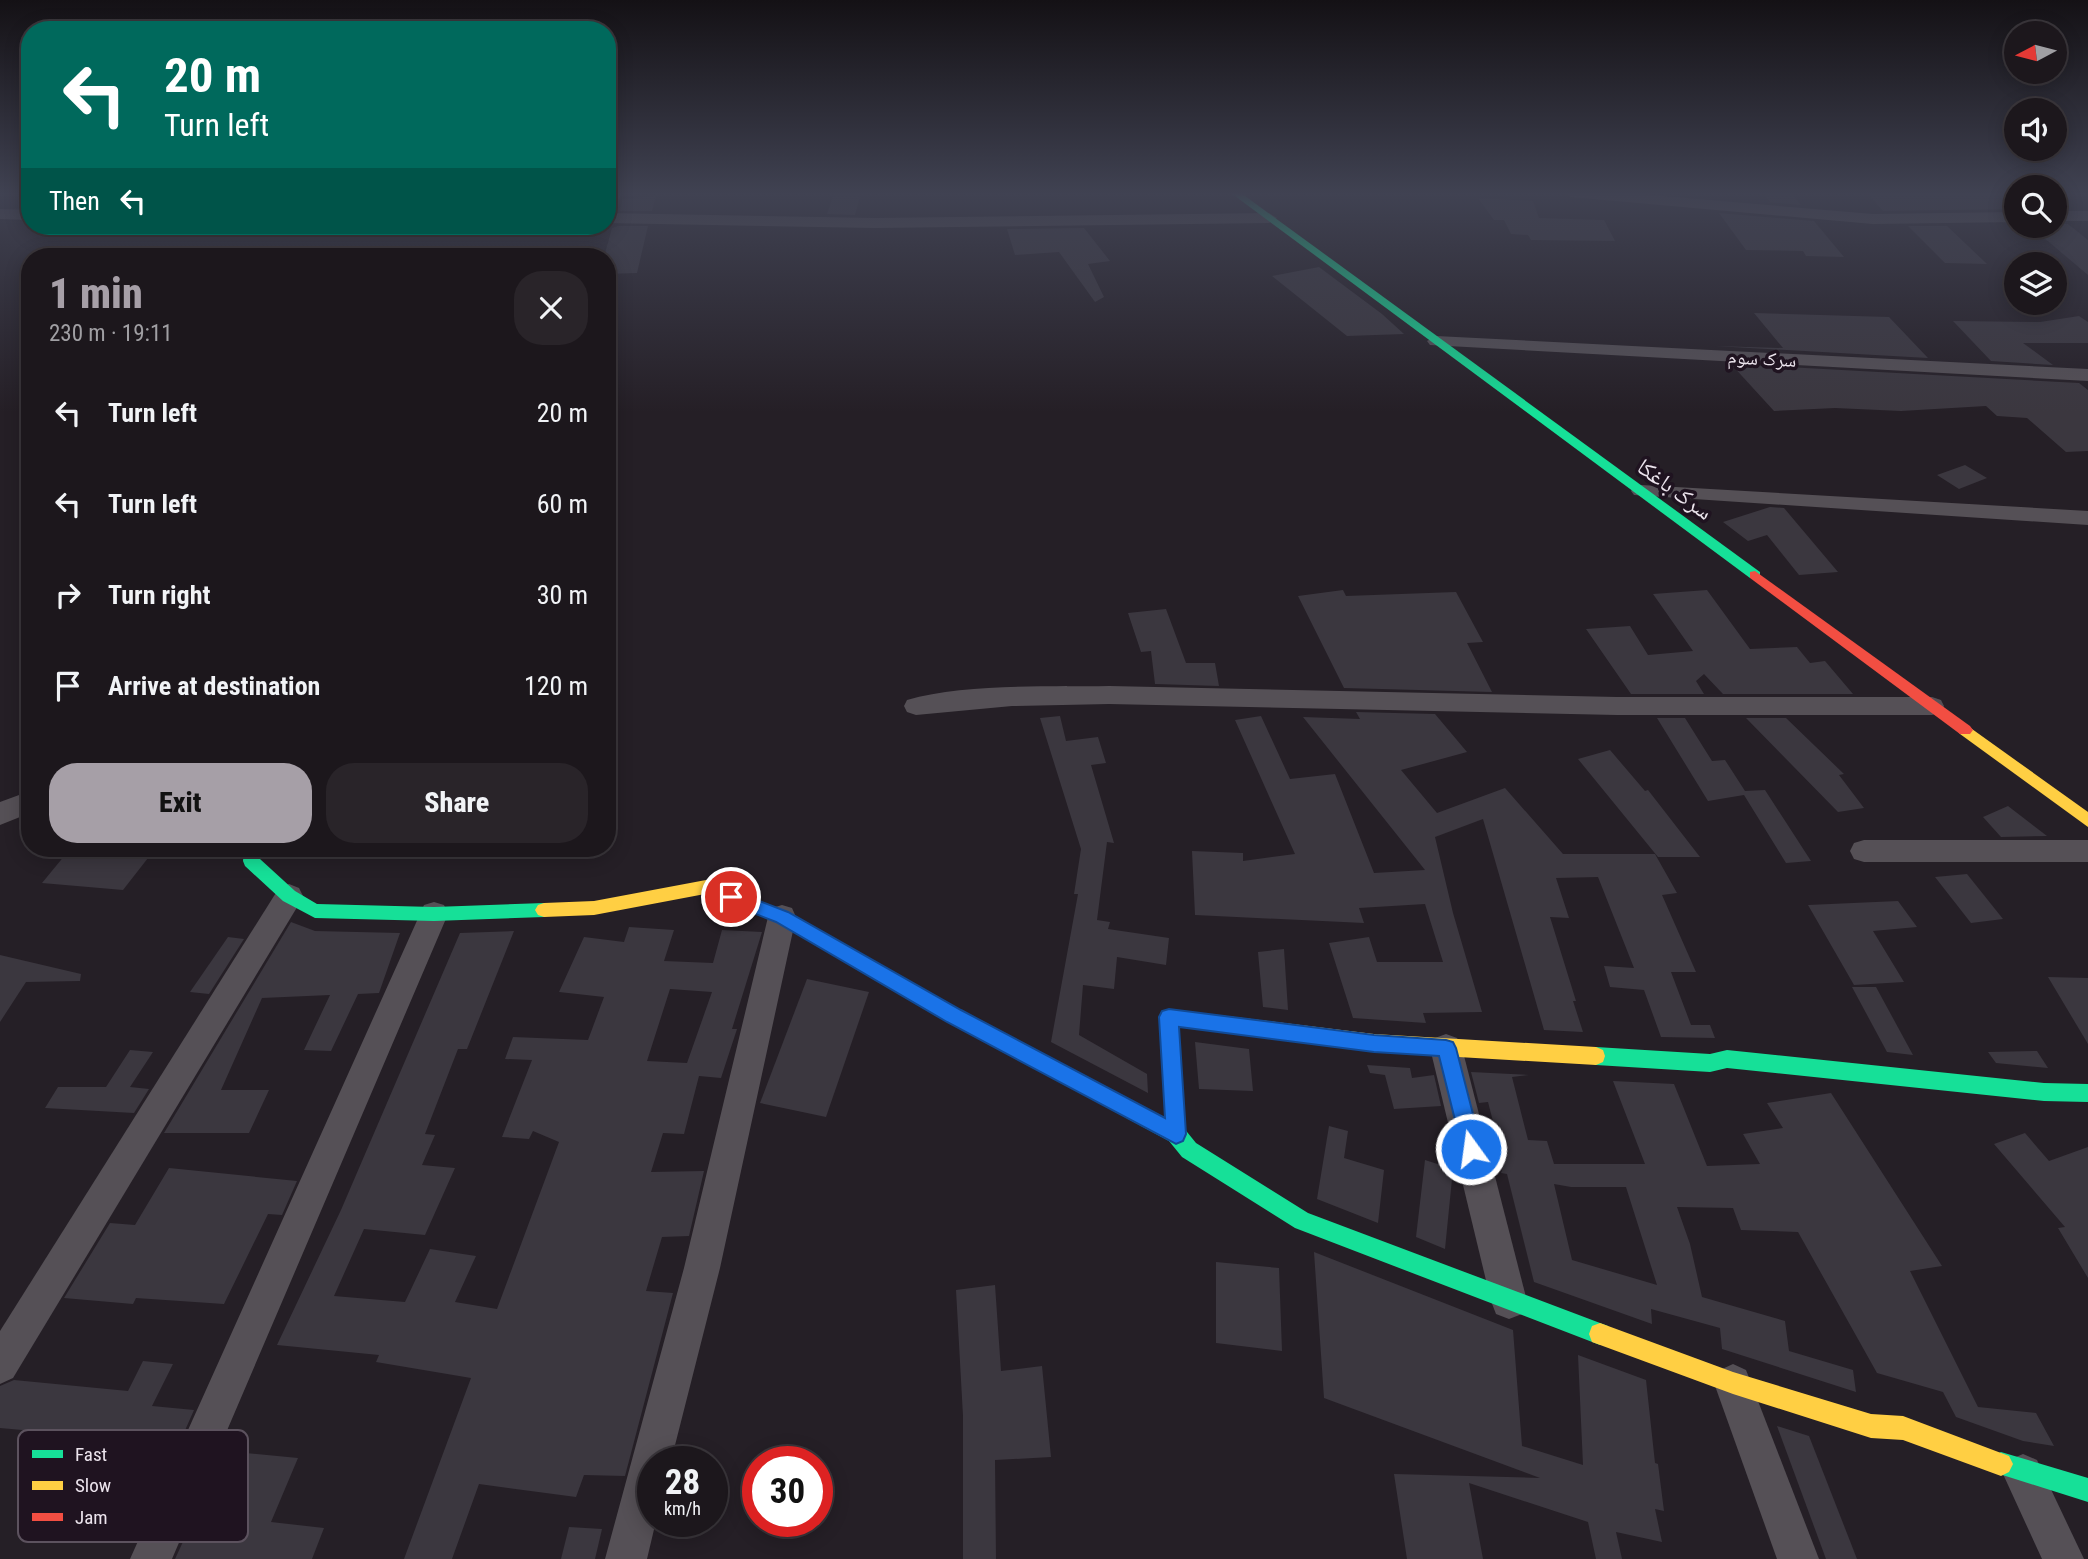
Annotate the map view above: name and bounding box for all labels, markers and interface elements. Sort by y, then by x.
north arrow [2004,21,2067,84]
map controls [2004,21,2067,315]
text: 20 m [164,47,261,104]
icon: left [49,49,140,140]
button: sound [2004,98,2067,161]
text: Turn left [164,106,269,144]
button: search [2004,175,2067,238]
icon: left [114,182,152,220]
text: Then [49,186,100,216]
button: layers [2004,252,2067,315]
text: 1 min [49,269,143,318]
button: close [514,271,588,345]
text: 230 m · 19:11 [49,320,173,347]
street label: سرک سوم [1727,345,1797,374]
icon: left [49,394,87,432]
text: Turn left [108,398,197,428]
text: 20 m [537,398,588,428]
street label: سرک باغکا [1632,453,1718,526]
icon: left [49,485,87,523]
text: Turn left [108,489,197,519]
text: 60 m [537,489,588,519]
icon: right [49,576,87,614]
text: Turn right [108,580,210,610]
text: 30 m [537,580,588,610]
icon: arrive [49,667,87,705]
text: Arrive at destination [108,671,320,701]
text: 120 m [524,671,588,701]
button: Exit [49,763,312,843]
button: Share [326,763,588,843]
pin [701,867,761,927]
icon: arrive [712,878,750,916]
position arrow [1434,1112,1508,1186]
legend [18,1430,248,1542]
text: Fast [75,1443,107,1466]
speed limit sign: 30 [742,1446,833,1537]
text: 28 [665,1462,700,1503]
text: Slow [75,1474,111,1497]
text: km/h [664,1498,701,1519]
text: Jam [75,1506,108,1529]

